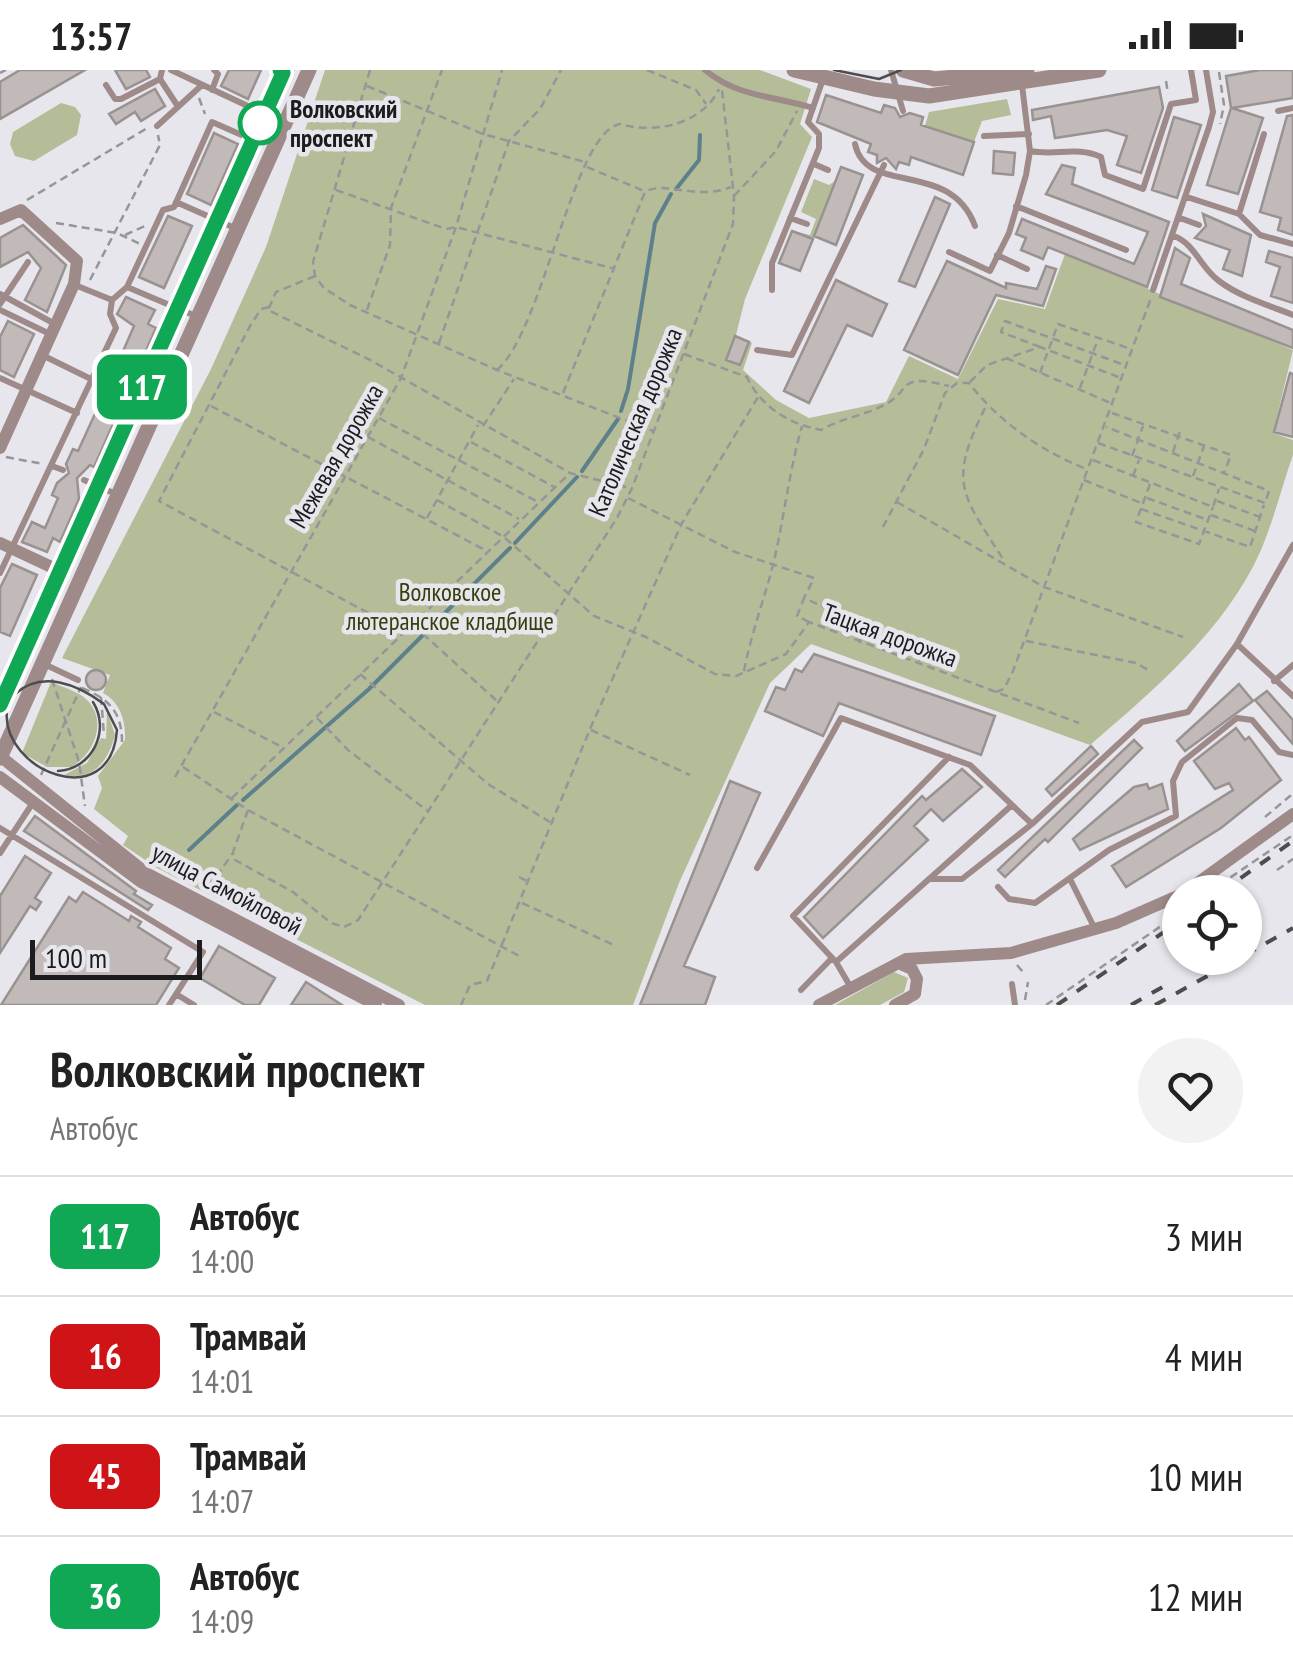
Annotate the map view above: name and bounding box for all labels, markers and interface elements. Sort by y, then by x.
text: 13:57 [50,11,132,60]
place label: Волковский проспект [290,93,397,154]
marker: Волковский проспект [239,102,281,144]
street label: Католическая дорожка [581,323,689,521]
line badge: 117 [84,354,200,420]
text: 117 [117,364,167,410]
street label: Межевая дорожка [282,378,390,534]
park label: Волковское лютеранское кладбище [345,576,554,637]
street label: Тацкая дорожка [818,596,962,674]
street label: улица Самойловой [146,836,308,942]
map controls [1162,875,1262,975]
button: locate [1162,875,1262,975]
scale bar [30,935,202,980]
text: 100 m [45,939,107,976]
text: Волковский проспект [50,1038,424,1100]
button: heart [1138,1038,1243,1143]
text: Автобус [50,1107,138,1149]
text: Автобус [190,1191,300,1240]
text: 3 мин [1165,1212,1243,1261]
text: 117 [80,1213,130,1259]
text: 14:00 [190,1240,254,1282]
text: Трамвай [190,1311,307,1360]
text: 4 мин [1165,1332,1243,1381]
text: 16 [88,1333,122,1379]
text: 14:01 [190,1360,254,1402]
text: Трамвай [190,1431,307,1480]
text: 10 мин [1148,1452,1243,1501]
text: 45 [88,1453,122,1499]
text: 14:07 [190,1480,254,1522]
text: Автобус [190,1551,300,1600]
text: 12 мин [1148,1572,1243,1621]
text: 36 [88,1573,122,1619]
text: 14:09 [190,1600,254,1642]

